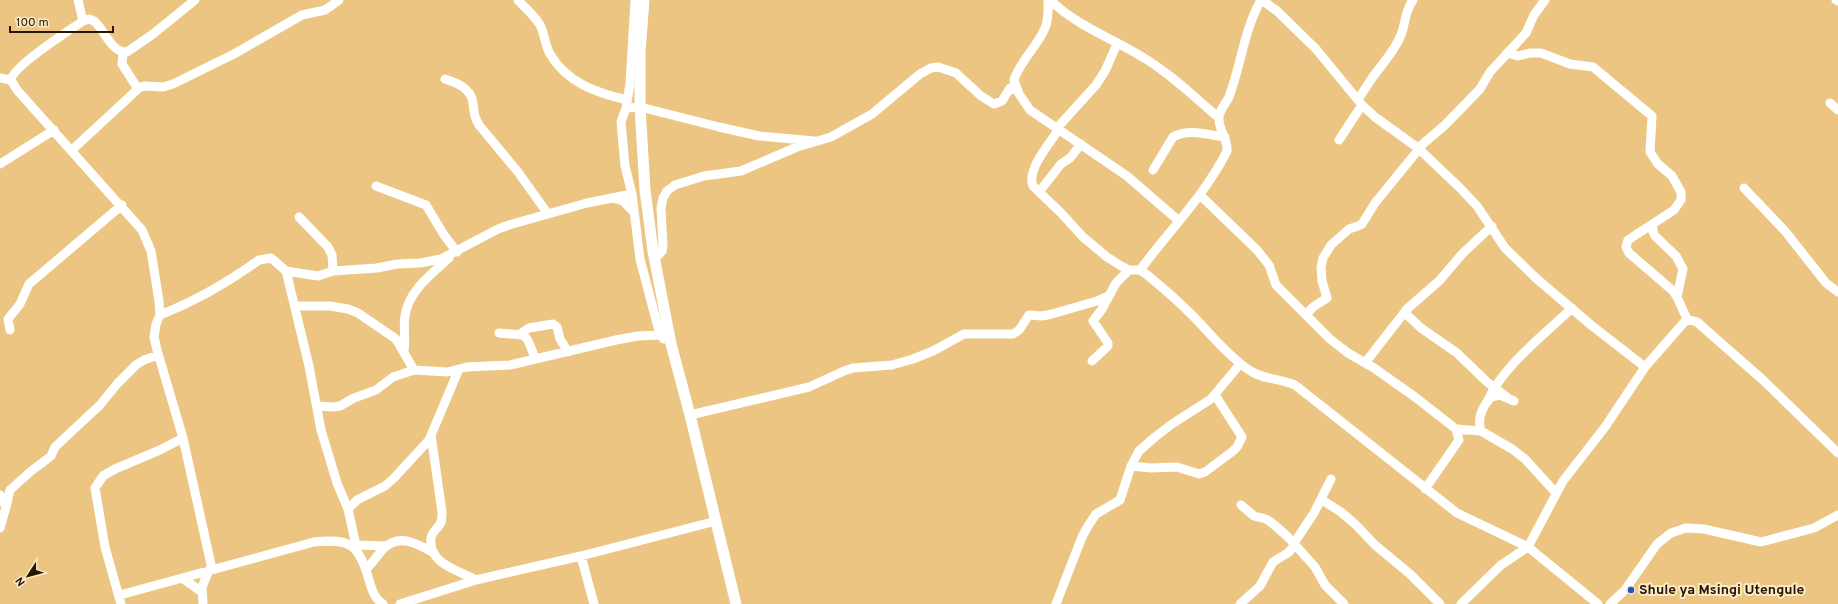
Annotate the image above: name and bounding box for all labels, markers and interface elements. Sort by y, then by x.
scale bar [10,8,113,34]
text: 100 m [16,15,49,31]
north arrow [8,556,48,596]
text: N [13,574,29,589]
place label: Shule ya Msingi Utengule [1639,582,1805,599]
marker: Shule ya Msingi Utengule [1626,585,1636,595]

